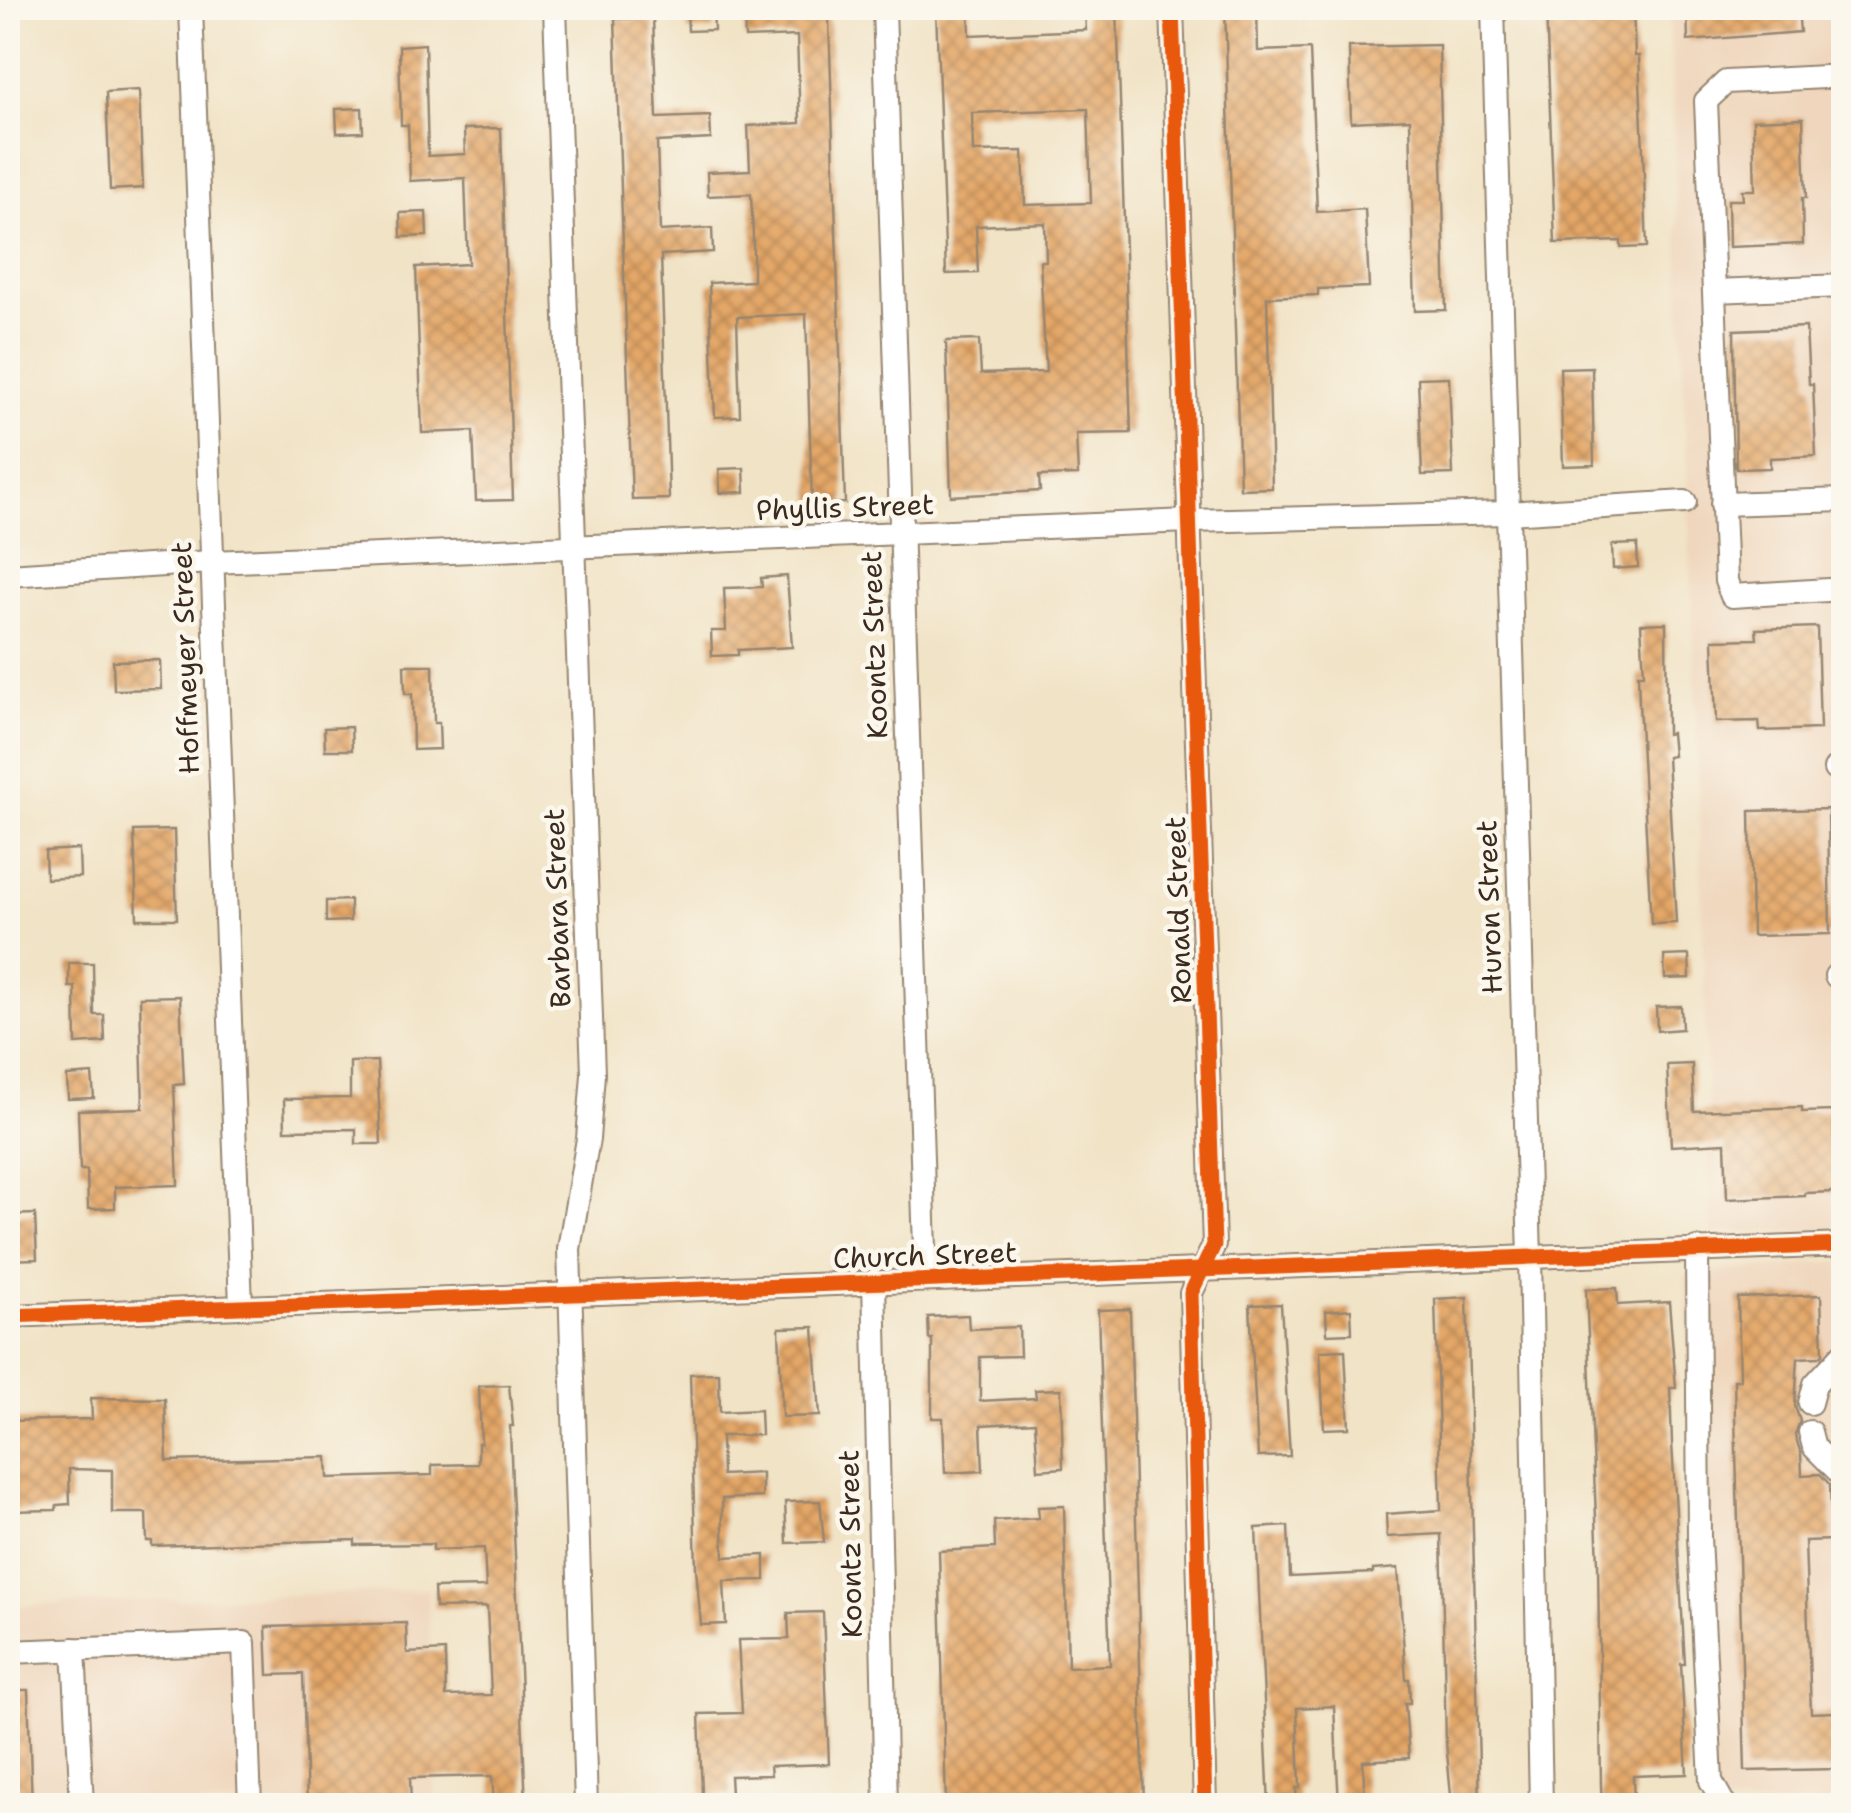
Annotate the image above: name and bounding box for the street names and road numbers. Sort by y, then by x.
street label: Phyllis Street [755,485,935,529]
street label: Hoffmeyer Street [162,541,208,775]
street label: Koontz Street [852,550,896,740]
street label: Barbara Street [535,808,579,1008]
street label: Ronald Street [1156,816,1200,1004]
street label: Huron Street [1467,819,1511,995]
street label: Church Street [832,1233,1018,1277]
street label: Koontz Street [829,1449,871,1639]

